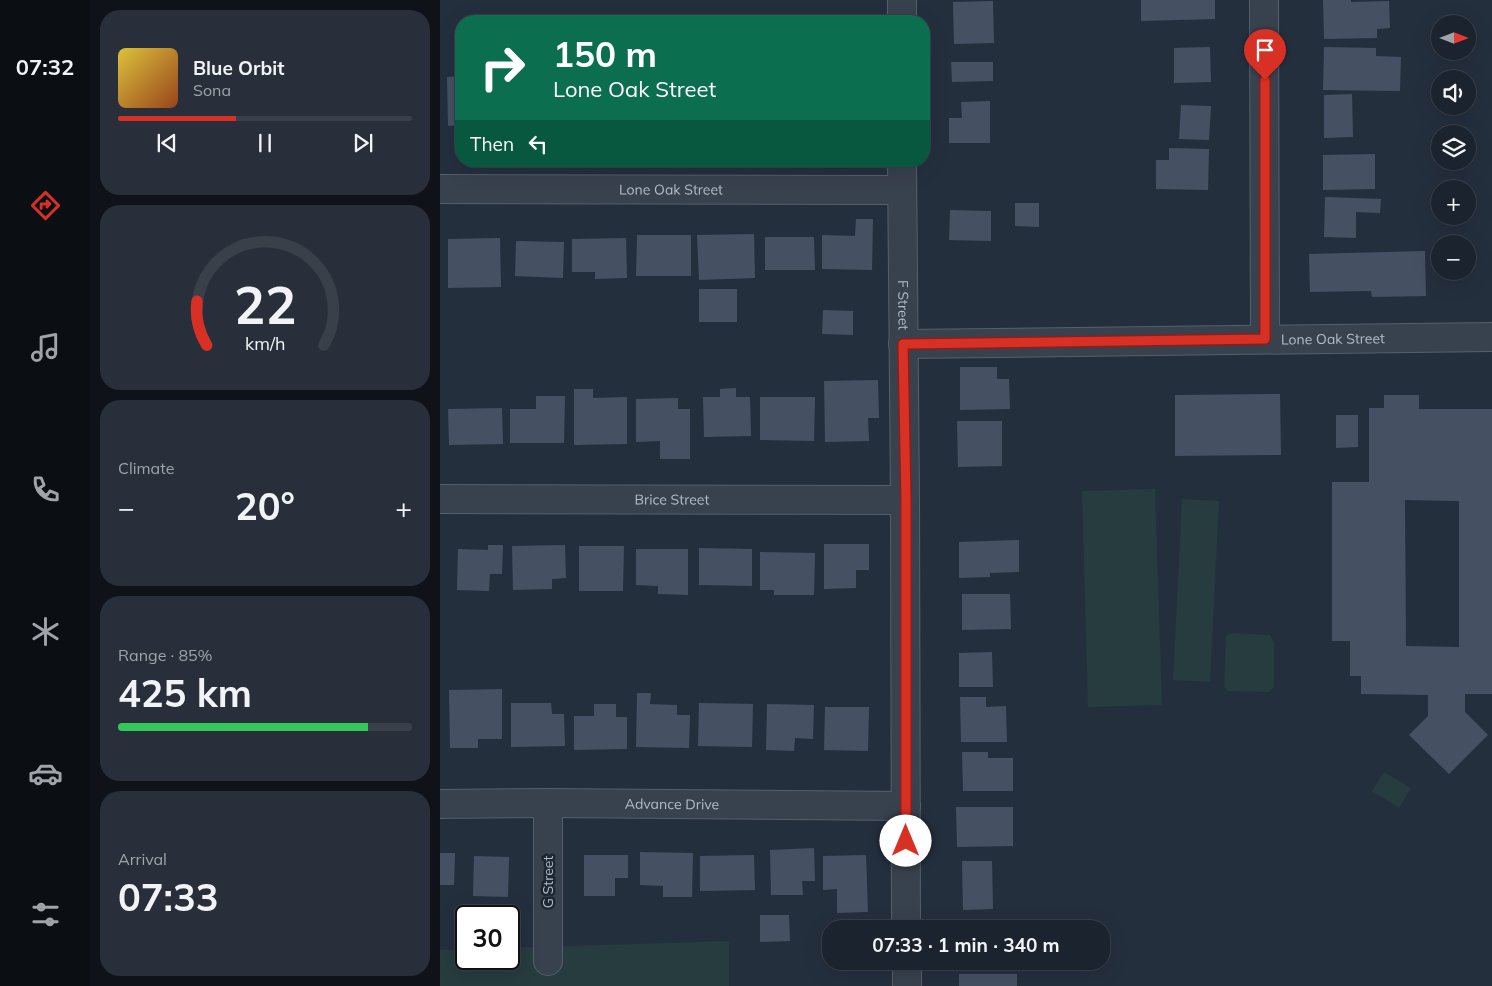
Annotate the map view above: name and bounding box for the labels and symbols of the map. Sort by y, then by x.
north arrow [1431,15,1476,60]
pin [1244,29,1286,80]
street label: Lone Oak Street [619,180,723,199]
street label: F Street [894,280,912,330]
street label: Lone Oak Street [1281,329,1385,349]
street label: Brice Street [635,490,710,509]
street label: Advance Drive [625,795,719,813]
position arrow [879,814,931,866]
street label: G Street [539,856,557,908]
speed limit sign: 30 [455,905,520,970]

